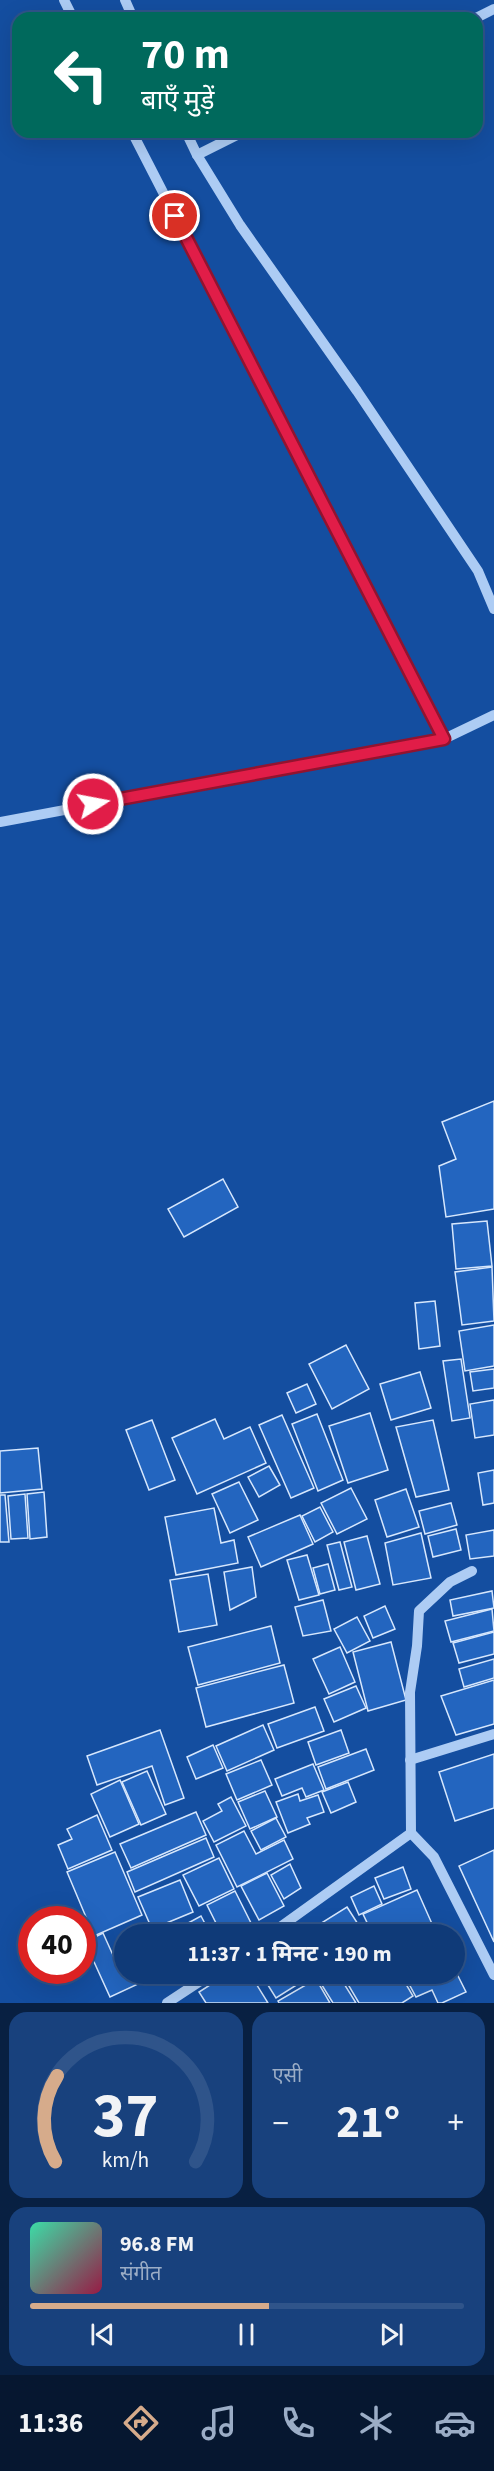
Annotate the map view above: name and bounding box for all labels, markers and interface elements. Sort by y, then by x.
text: 70 m [141,25,230,85]
icon: left [42,36,120,114]
text: बाएँ मुड़ें [141,81,214,120]
pin [149,190,200,241]
icon: arrive [158,199,191,232]
position arrow [61,772,125,836]
speed limit sign: 40 [18,1906,96,1984]
text: 11:37 · 1 मिनट · 190 m [187,1938,392,1970]
text: एसी [273,2062,302,2090]
text: 37 [93,2072,159,2161]
text: 21° [336,2091,400,2155]
text: − [273,2100,289,2147]
text: + [448,2100,464,2147]
text: km/h [102,2145,150,2176]
text: 96.8 FM [120,2228,194,2260]
text: संगीत [120,2260,161,2288]
icon: previous [86,2318,119,2351]
icon: pause [230,2318,263,2351]
icon: next [375,2318,408,2351]
icon: directions [120,2402,162,2444]
icon: music [198,2402,240,2444]
icon: phone [277,2402,319,2444]
icon: climate [355,2402,397,2444]
icon: car [434,2402,476,2444]
text: 11:36 [18,2404,83,2443]

